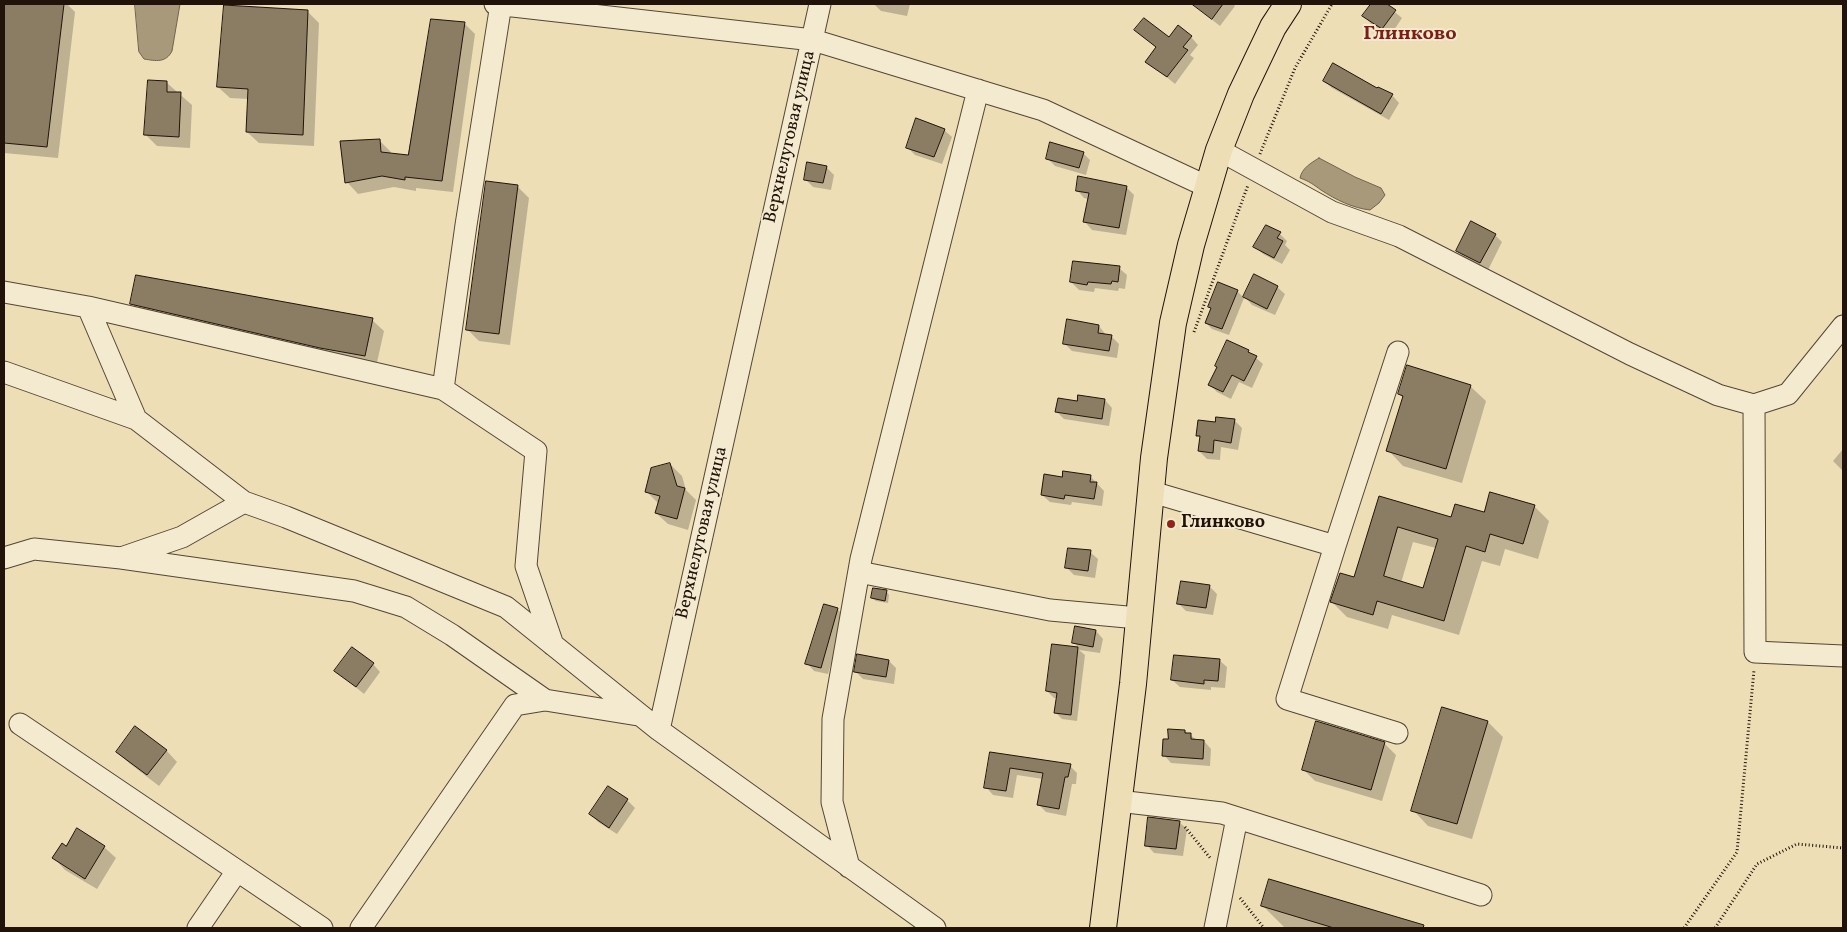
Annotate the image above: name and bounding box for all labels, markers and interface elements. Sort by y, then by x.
district label: Глинково [1363,23,1457,47]
street label: Верхнелуговая улица [761,49,821,225]
street label: Верхнелуговая улица [673,445,733,621]
place label: Глинково [1181,513,1265,535]
marker: Глинково [1165,518,1177,530]

